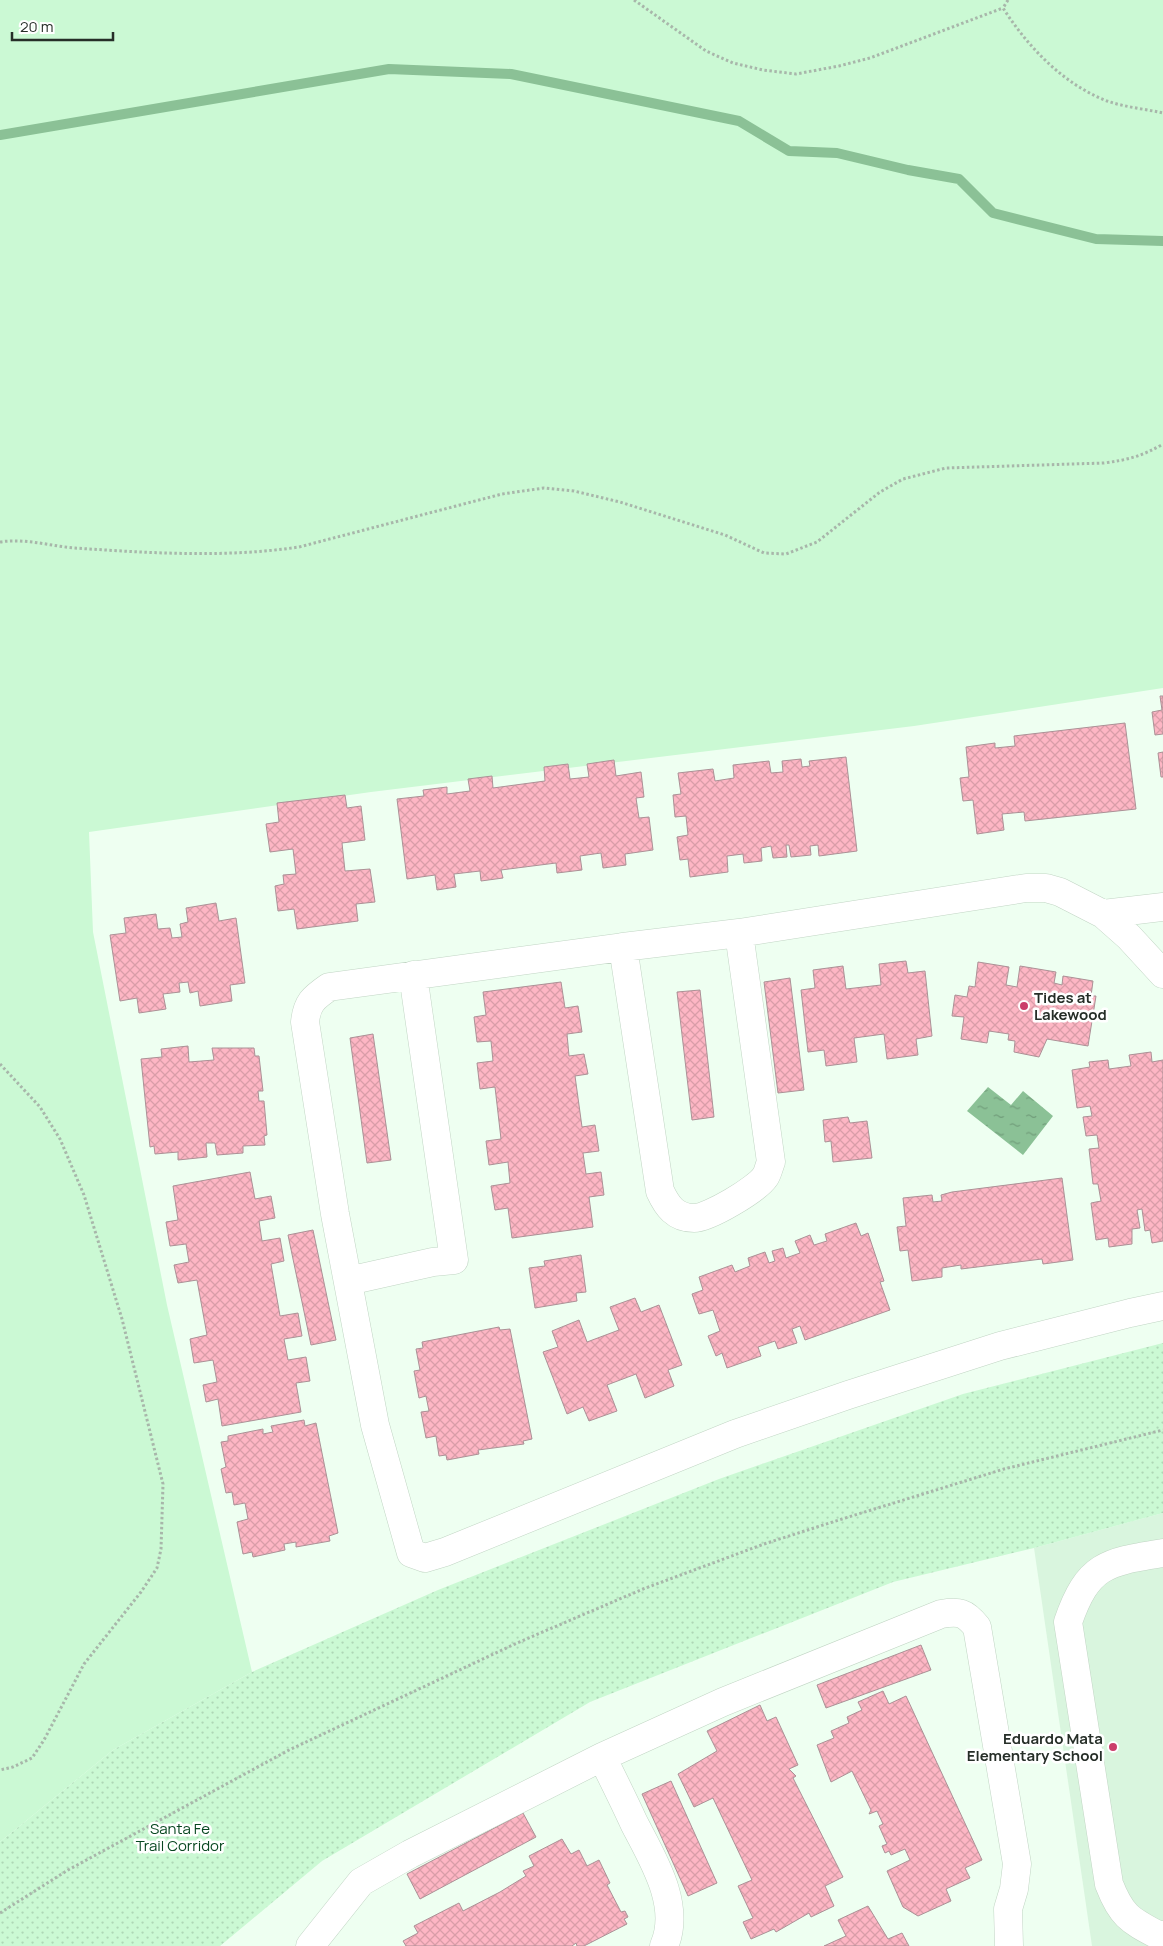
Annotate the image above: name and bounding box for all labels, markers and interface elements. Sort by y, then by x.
scale bar [12,10,114,42]
text: 20 m [20,16,53,37]
place label: Tides at Lakewood [1034,987,1107,1025]
marker: Tides at Lakewood [1018,1000,1030,1012]
place label: Eduardo Mata Elementary School [967,1728,1103,1766]
marker: Eduardo Mata Elementary School [1107,1741,1119,1753]
park label: Santa Fe Trail Corridor [136,1818,225,1856]

